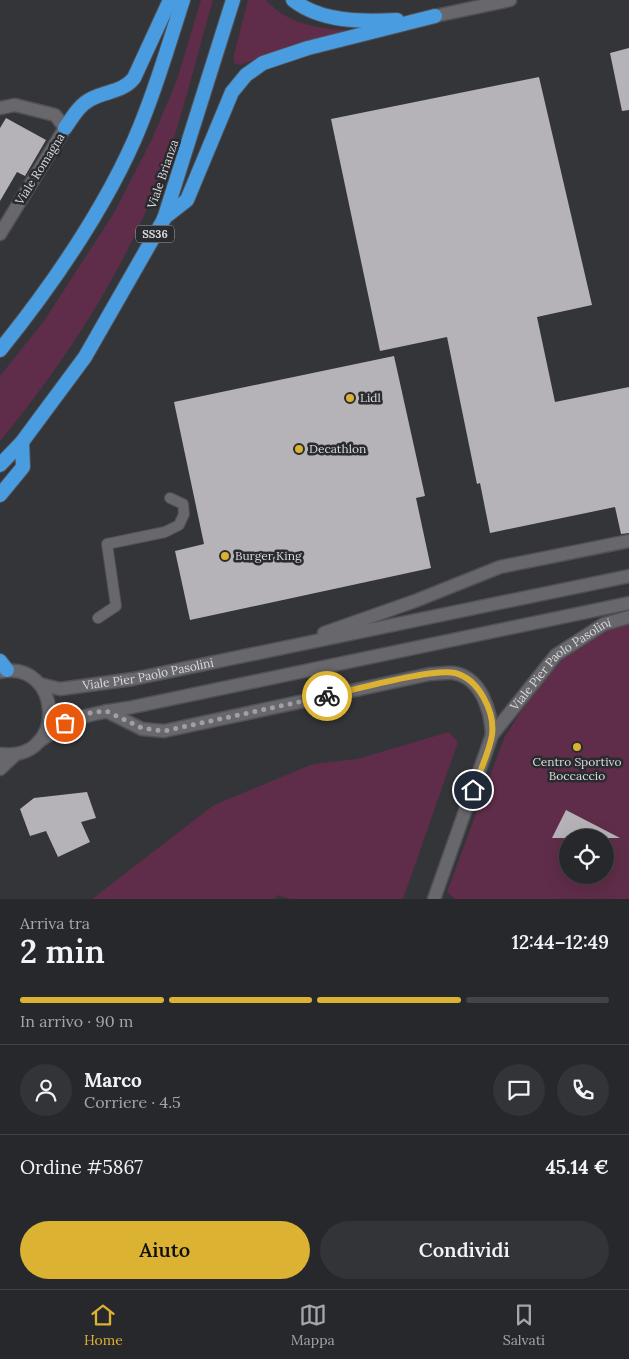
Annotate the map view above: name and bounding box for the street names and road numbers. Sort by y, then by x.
street label: Viale Romagna [11,130,68,208]
street label: Viale Brianza [143,137,181,211]
road number: SS36 [136,225,174,242]
street label: Viale Pier Paolo Pasolini [506,614,613,714]
street label: Viale Pier Paolo Pasolini [81,654,215,693]

